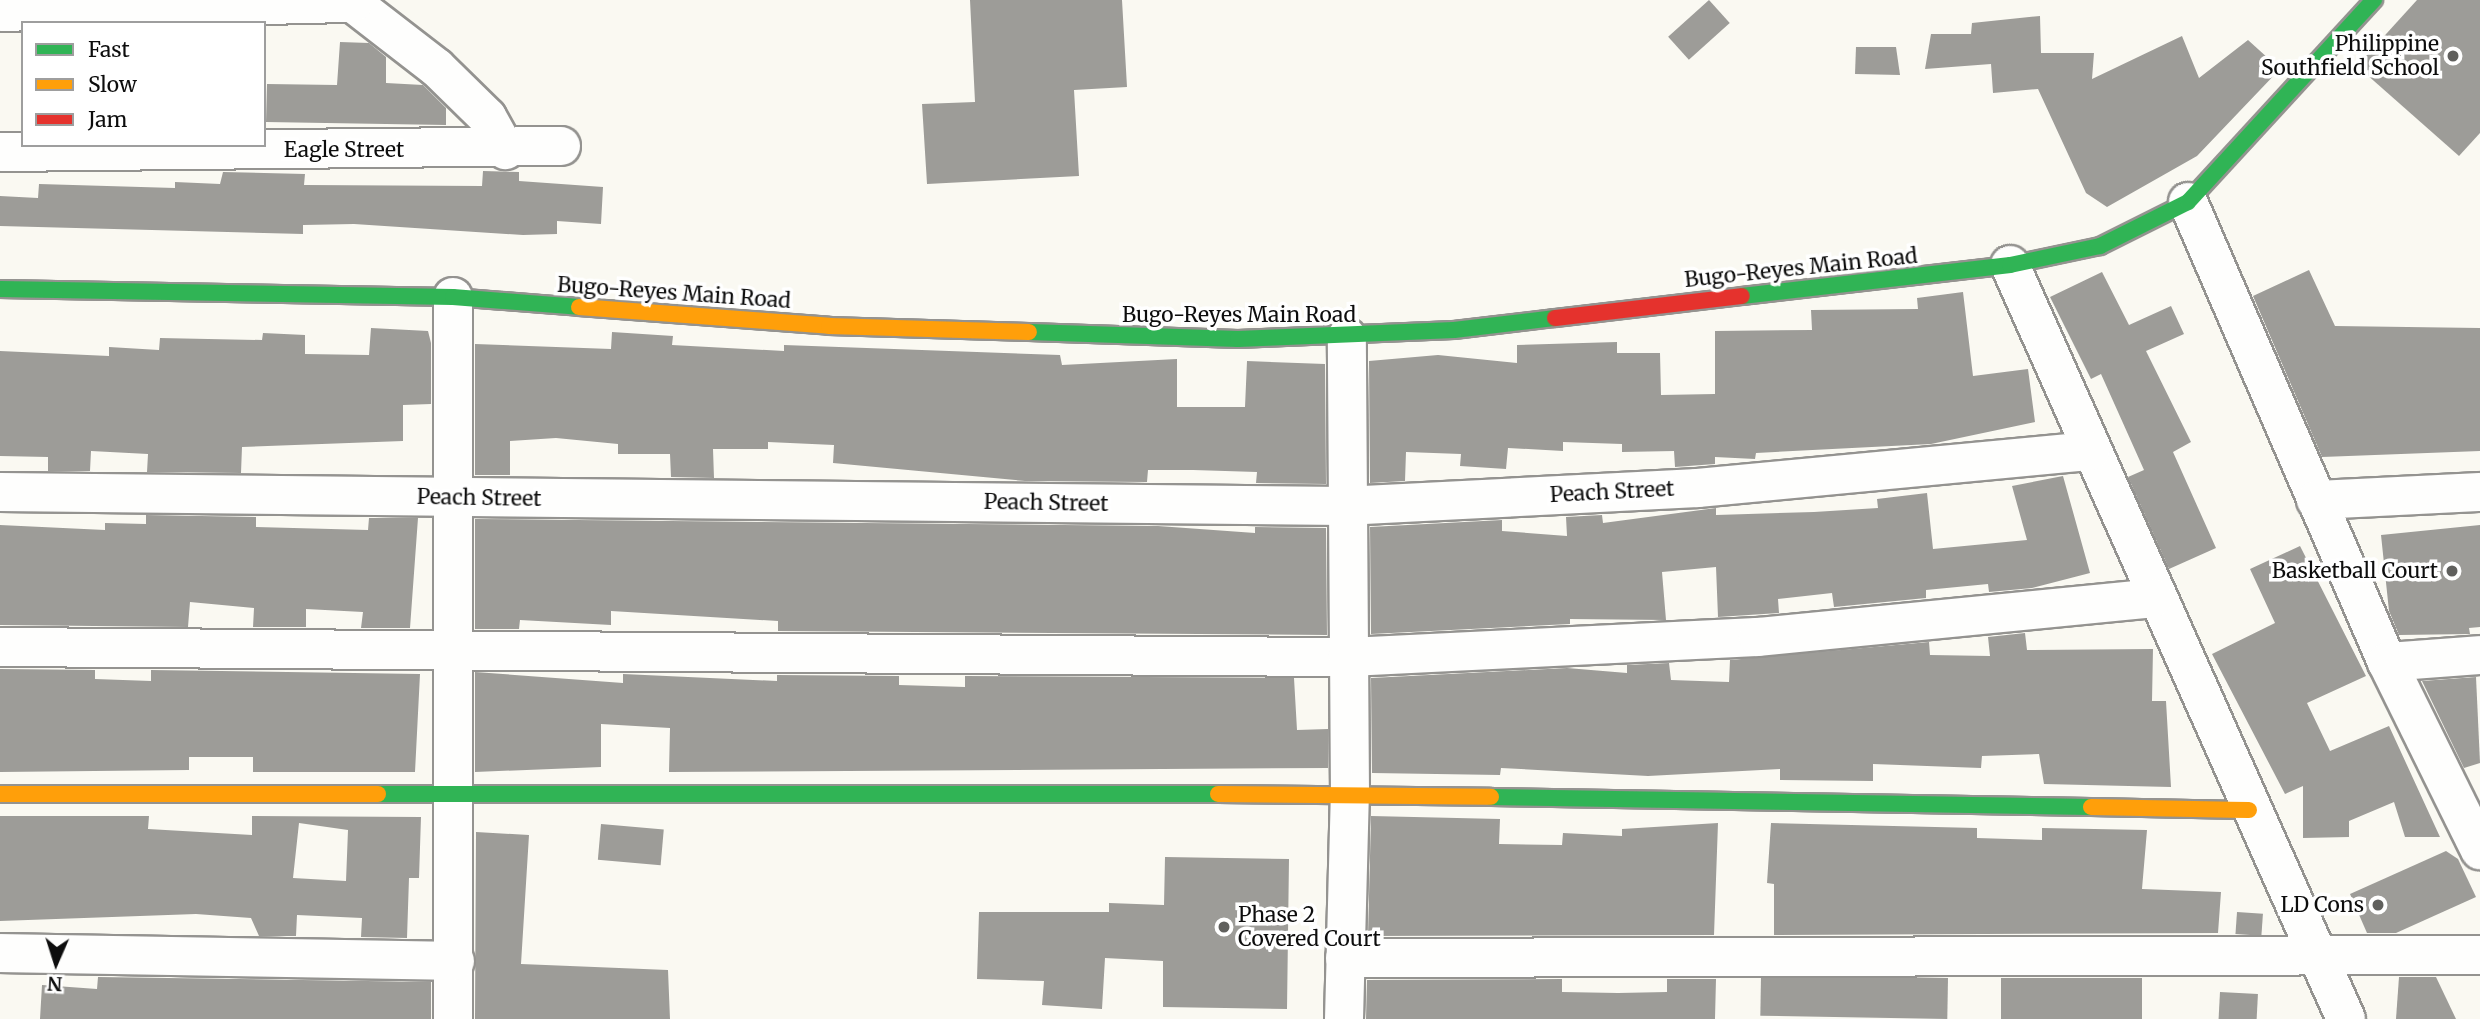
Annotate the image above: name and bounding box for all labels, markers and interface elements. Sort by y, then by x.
legend [21,21,266,147]
place label: Philippine Southfield School [2261,31,2439,81]
text: Fast [88,36,130,63]
marker: Philippine Southfield School [2445,48,2461,64]
text: Slow [88,71,137,98]
text: Jam [88,106,127,133]
street label: Eagle Street [284,137,404,163]
street label: Bugo-Reyes Main Road [1683,243,1919,293]
street label: Bugo-Reyes Main Road [556,272,792,314]
street label: Bugo-Reyes Main Road [1122,302,1356,328]
street label: Peach Street [1549,476,1675,508]
street label: Peach Street [416,484,542,512]
street label: Peach Street [983,489,1109,517]
place label: Basketball Court [2272,558,2438,584]
marker: Basketball Court [2444,563,2460,579]
place label: LD Cons [2280,892,2364,918]
marker: LD Cons [2370,897,2386,913]
place label: Phase 2 Covered Court [1238,902,1381,952]
marker: Phase 2 Covered Court [1216,919,1232,935]
north arrow [21,928,91,998]
text: N [47,972,63,996]

